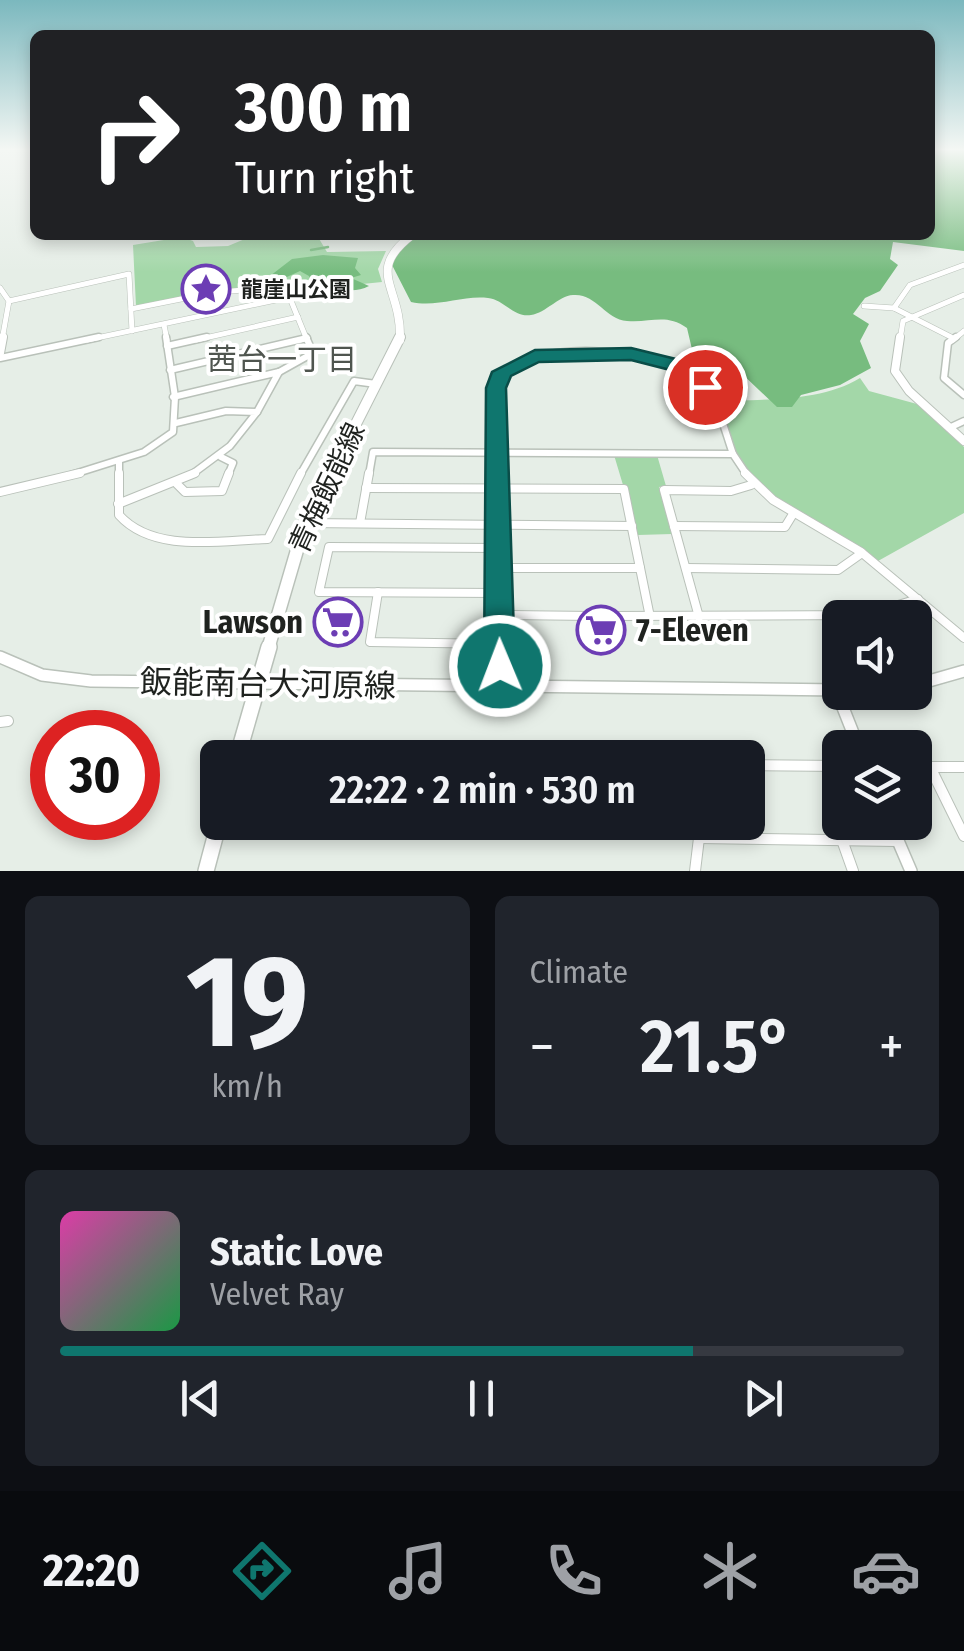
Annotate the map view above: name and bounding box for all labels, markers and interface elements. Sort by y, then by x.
text: 300 m [235,66,413,150]
icon: right [70,70,200,200]
text: Turn right [235,151,414,205]
place icon: 龍崖山公園 [180,263,232,315]
place label: 龍崖山公園 [241,276,351,303]
district label: 茜台一丁目 [207,342,357,378]
pin [663,345,748,430]
icon: arrive [678,360,733,415]
street label: 青梅飯能線 [282,418,372,558]
supermarket icon: Lawson [312,596,364,648]
map controls [822,600,932,840]
button: sound [822,600,932,710]
place label: Lawson [203,603,303,641]
supermarket icon: 7-Eleven [575,604,627,656]
place label: 7-Eleven [636,611,749,649]
position arrow [448,614,552,718]
street label: 飯能南台大河原線 [140,663,396,705]
speed limit sign: 30 [30,710,160,840]
button: layers [822,730,932,840]
text: 22:22 · 2 min · 530 m [329,767,636,813]
text: 19 [186,924,308,1080]
text: Climate [530,953,628,991]
text: 21.5° [640,1002,793,1092]
text: − [530,1014,554,1080]
text: + [879,1014,904,1080]
text: km/h [212,1067,283,1105]
text: Static Love [210,1229,383,1275]
text: Velvet Ray [210,1275,344,1313]
icon: previous [173,1371,228,1426]
icon: pause [454,1371,509,1426]
icon: next [736,1371,791,1426]
icon: directions [227,1536,297,1606]
icon: music [383,1536,453,1606]
icon: phone [539,1536,609,1606]
icon: climate [695,1536,765,1606]
icon: car [851,1536,921,1606]
text: 22:20 [43,1544,140,1598]

